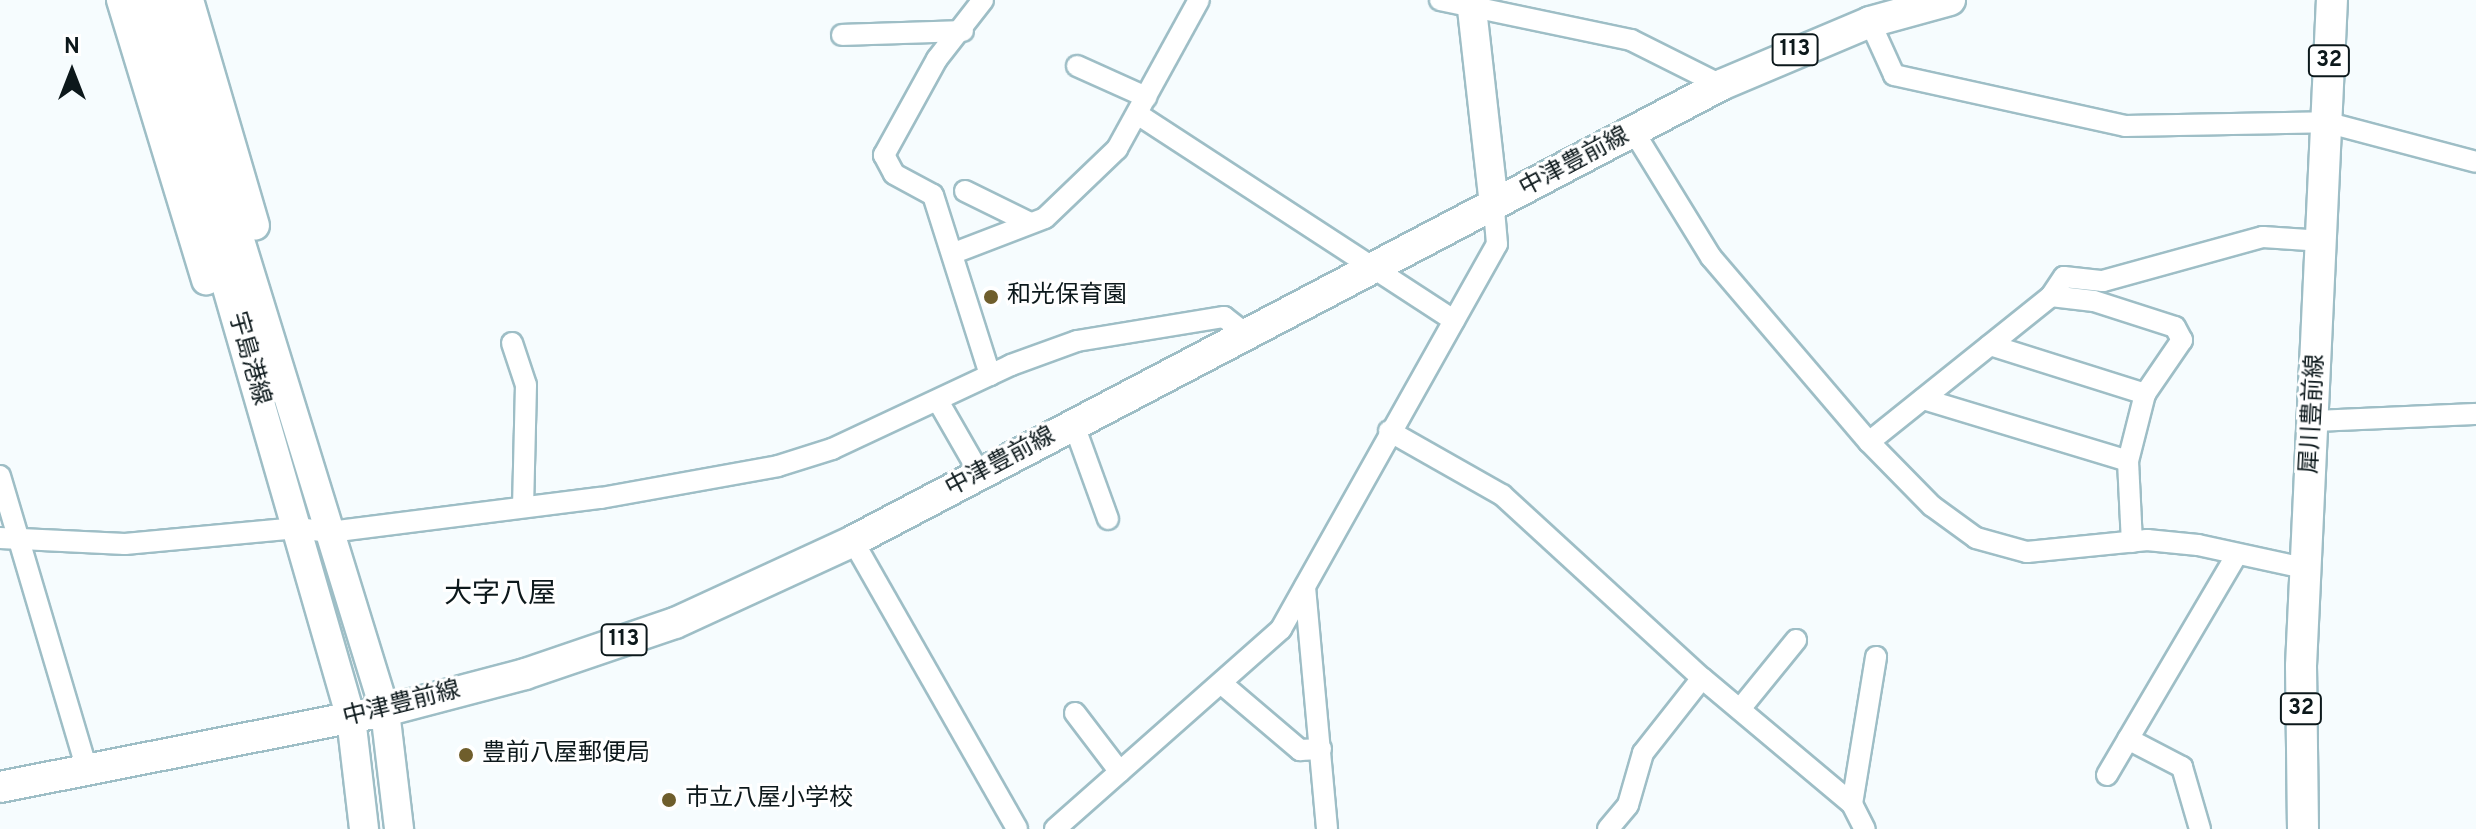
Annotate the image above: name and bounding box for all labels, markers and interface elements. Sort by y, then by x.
north arrow [32,32,112,112]
road number: 113 [1771,32,1819,68]
text: N [64,34,80,61]
road number: 32 [2307,43,2351,79]
street label: 中津豊前線 [1515,122,1635,204]
place label: 和光保育園 [1007,283,1127,311]
marker: 和光保育園 [982,288,1000,306]
street label: 宇島港線 [221,309,275,409]
street label: 犀川豊前線 [2296,353,2332,475]
street label: 中津豊前線 [941,422,1061,504]
district label: 大字八屋 [444,578,556,612]
road number: 113 [600,622,648,658]
street label: 中津豊前線 [340,677,464,733]
road number: 32 [2279,691,2323,727]
place label: 豊前八屋郵便局 [482,741,650,769]
marker: 豊前八屋郵便局 [457,746,475,764]
place label: 市立八屋小学校 [685,786,853,814]
marker: 市立八屋小学校 [660,791,678,809]

